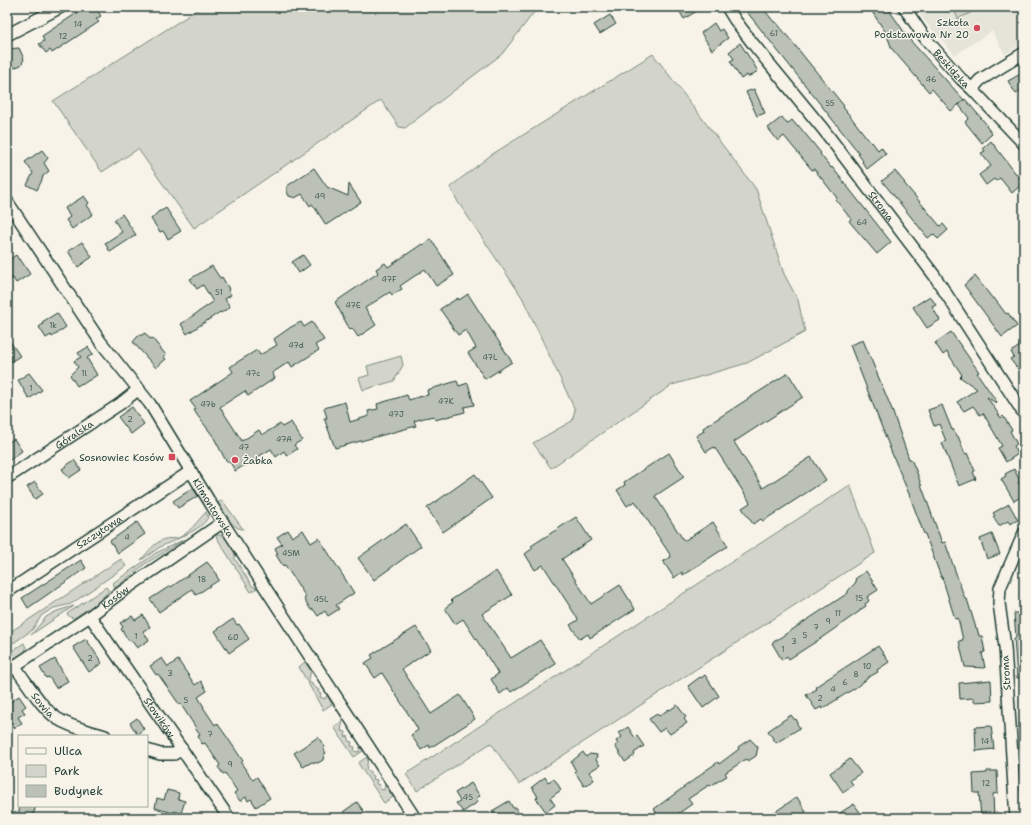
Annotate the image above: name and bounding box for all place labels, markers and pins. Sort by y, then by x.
place label: Szkoła Podstawowa Nr 20 [874,16,970,41]
marker: Szkoła Podstawowa Nr 20 [972,23,982,33]
place label: Sosnowiec Kosów [79,451,164,464]
marker: Sosnowiec Kosów [167,452,177,462]
place label: Żabka [243,454,273,467]
marker: Żabka [230,455,240,465]

